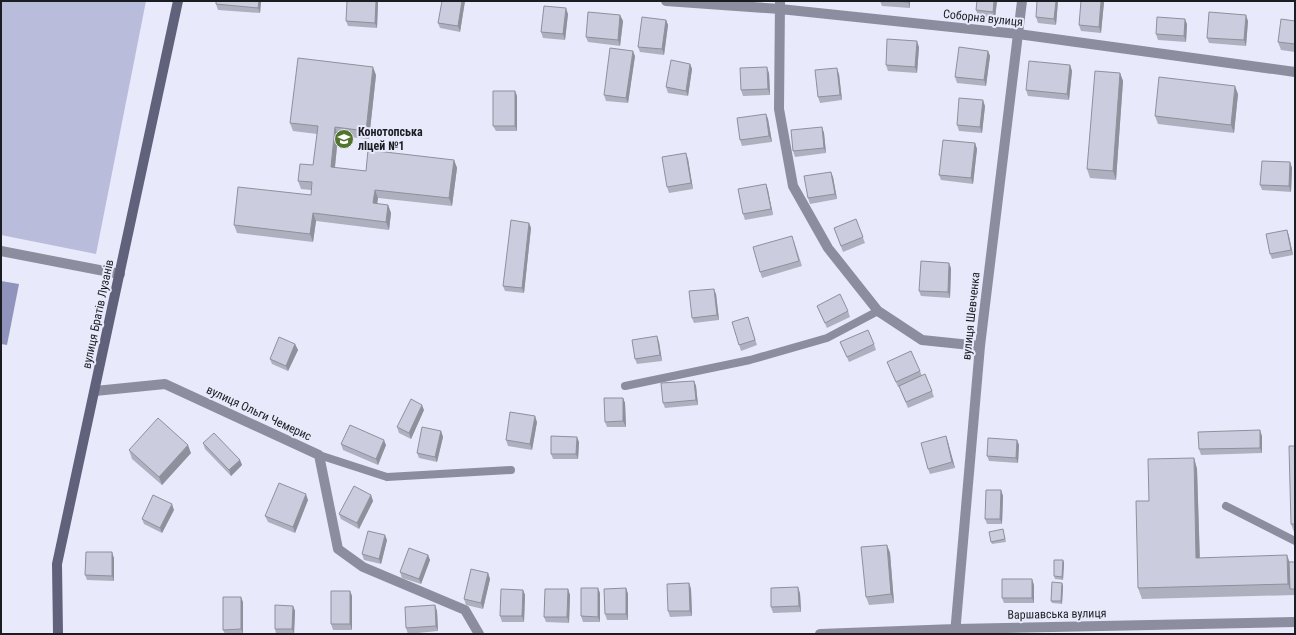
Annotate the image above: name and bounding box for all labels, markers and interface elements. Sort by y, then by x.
street label: Соборна вулиця [942,7,1024,29]
place label: Конотопська ліцей №1 [358,125,423,153]
school or university icon: Конотопська ліцей №1 [333,128,355,150]
street label: вулиця Братів Лузанів [80,258,116,370]
street label: вулиця Шевченка [959,271,983,361]
street label: вулиця Ольги Чемерис [204,383,314,444]
street label: Варшавська вулиця [1007,606,1107,622]

